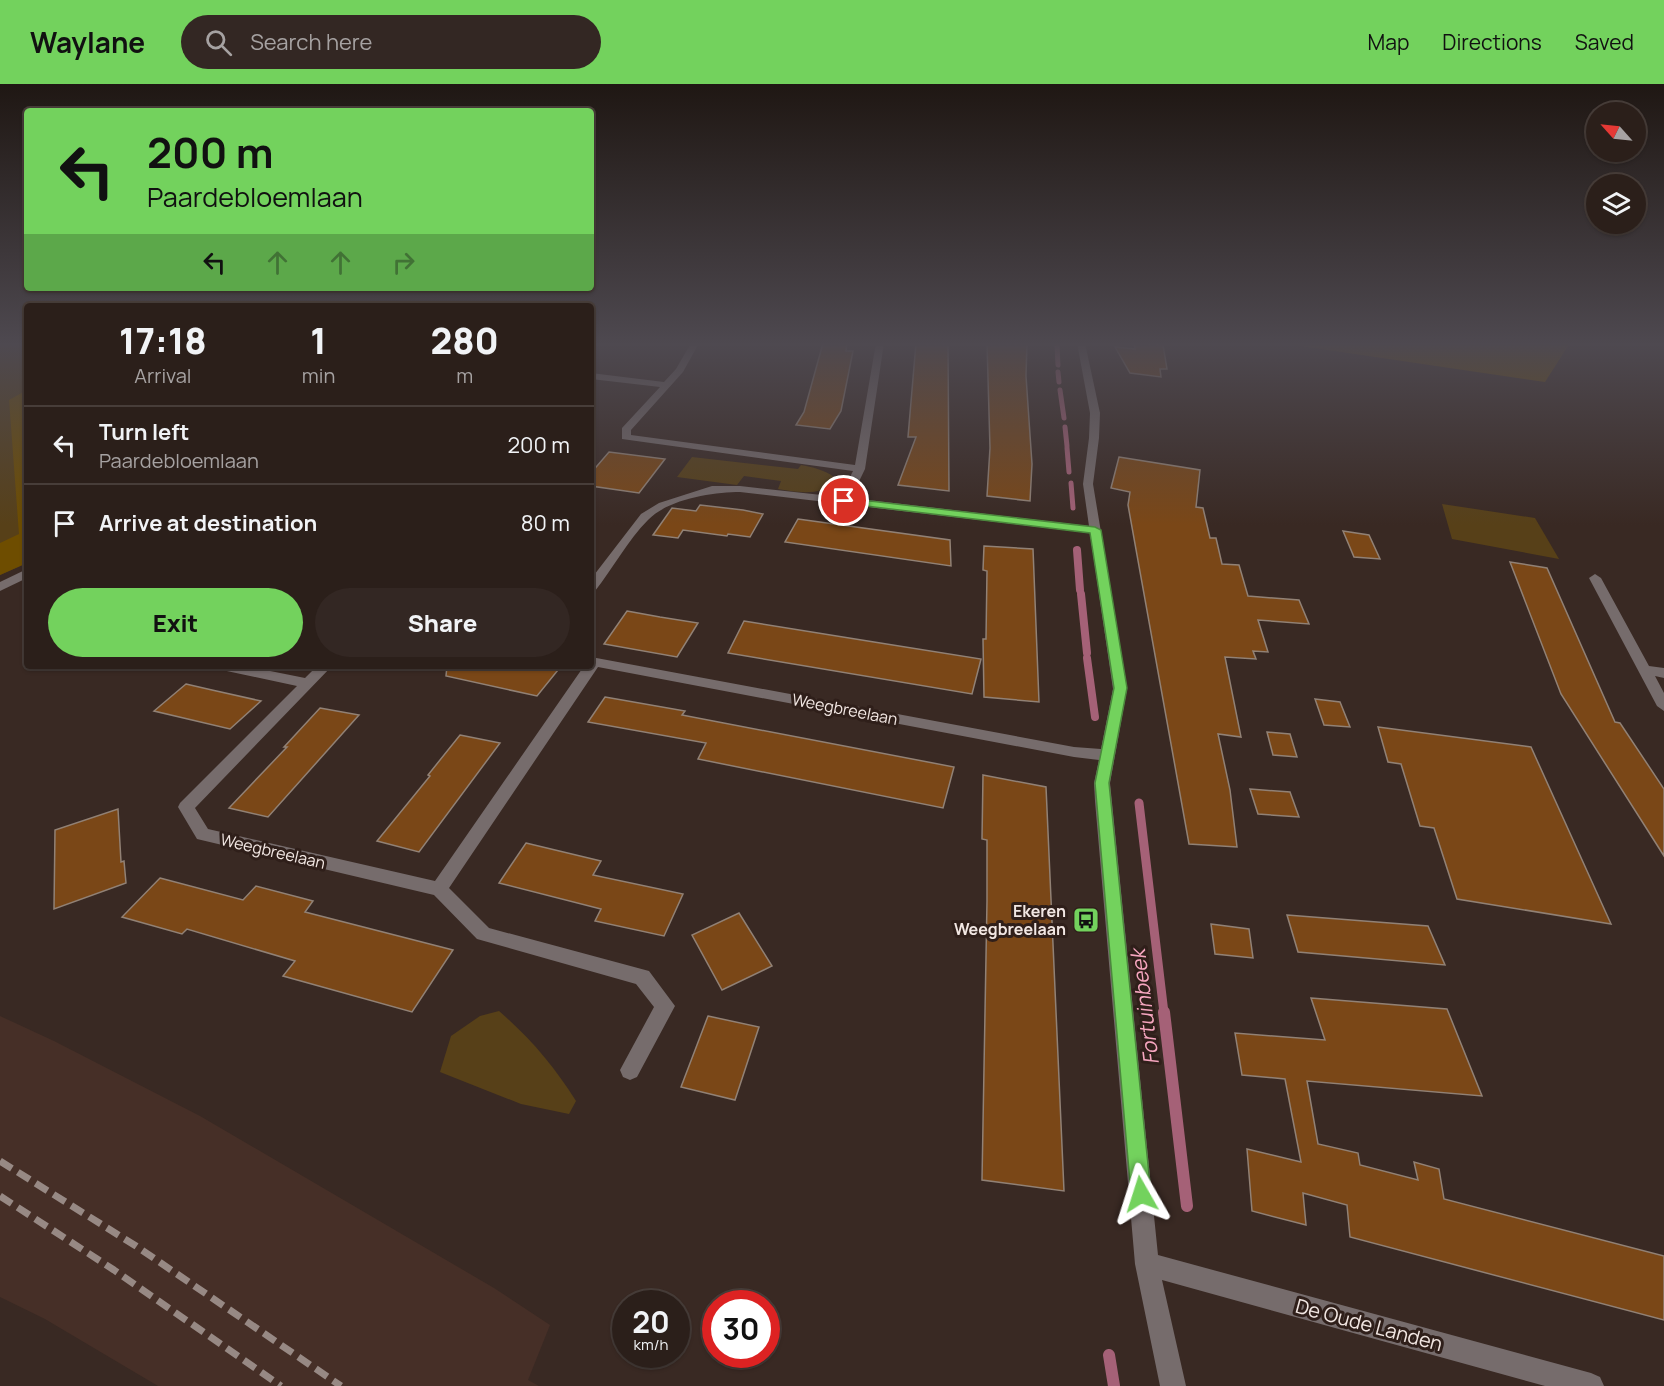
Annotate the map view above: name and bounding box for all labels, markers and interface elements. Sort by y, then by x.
search box [181,15,601,69]
text: Waylane [30,23,145,61]
icon: search [202,26,235,59]
text: Search here [250,27,372,57]
text: Map [1368,28,1409,56]
text: Directions [1442,28,1542,56]
text: Saved [1575,28,1634,56]
north arrow [1586,102,1646,162]
map controls [1586,102,1646,234]
text: 200 m [147,123,273,181]
icon: left [48,132,126,210]
button: layers [1586,174,1646,234]
text: Paardebloemlaan [147,178,363,215]
icon: left [198,246,231,279]
icon: ahead [261,246,294,279]
icon: ahead [324,246,357,279]
icon: right [387,246,420,279]
text: 17:18 [119,316,207,365]
text: 1 [310,316,327,365]
text: 280 [430,316,499,365]
text: Arrival [134,362,191,389]
text: min [302,362,335,389]
text: m [456,362,473,389]
text: Turn left [99,417,189,447]
icon: left [48,429,81,462]
text: 200 m [508,430,570,460]
text: Paardebloemlaan [99,447,259,474]
pin [818,475,869,526]
icon: arrive [827,484,860,517]
icon: arrive [48,507,81,540]
text: Arrive at destination [99,508,317,538]
text: 80 m [521,508,570,538]
button: Exit [48,588,303,657]
button: Share [315,588,570,657]
street label: Weegbreelaan [790,688,900,730]
street label: Weegbreelaan [218,828,328,874]
place label: Ekeren Weegbreelaan [954,900,1066,940]
bus stop icon: Ekeren Weegbreelaan [1071,905,1101,935]
water label: Fortuinbeek [1123,945,1165,1066]
position arrow [1109,1162,1173,1226]
speed limit sign: 30 [702,1290,780,1368]
street label: De Oude Landen [1293,1292,1446,1357]
text: 20 [632,1301,670,1342]
text: km/h [634,1334,668,1355]

